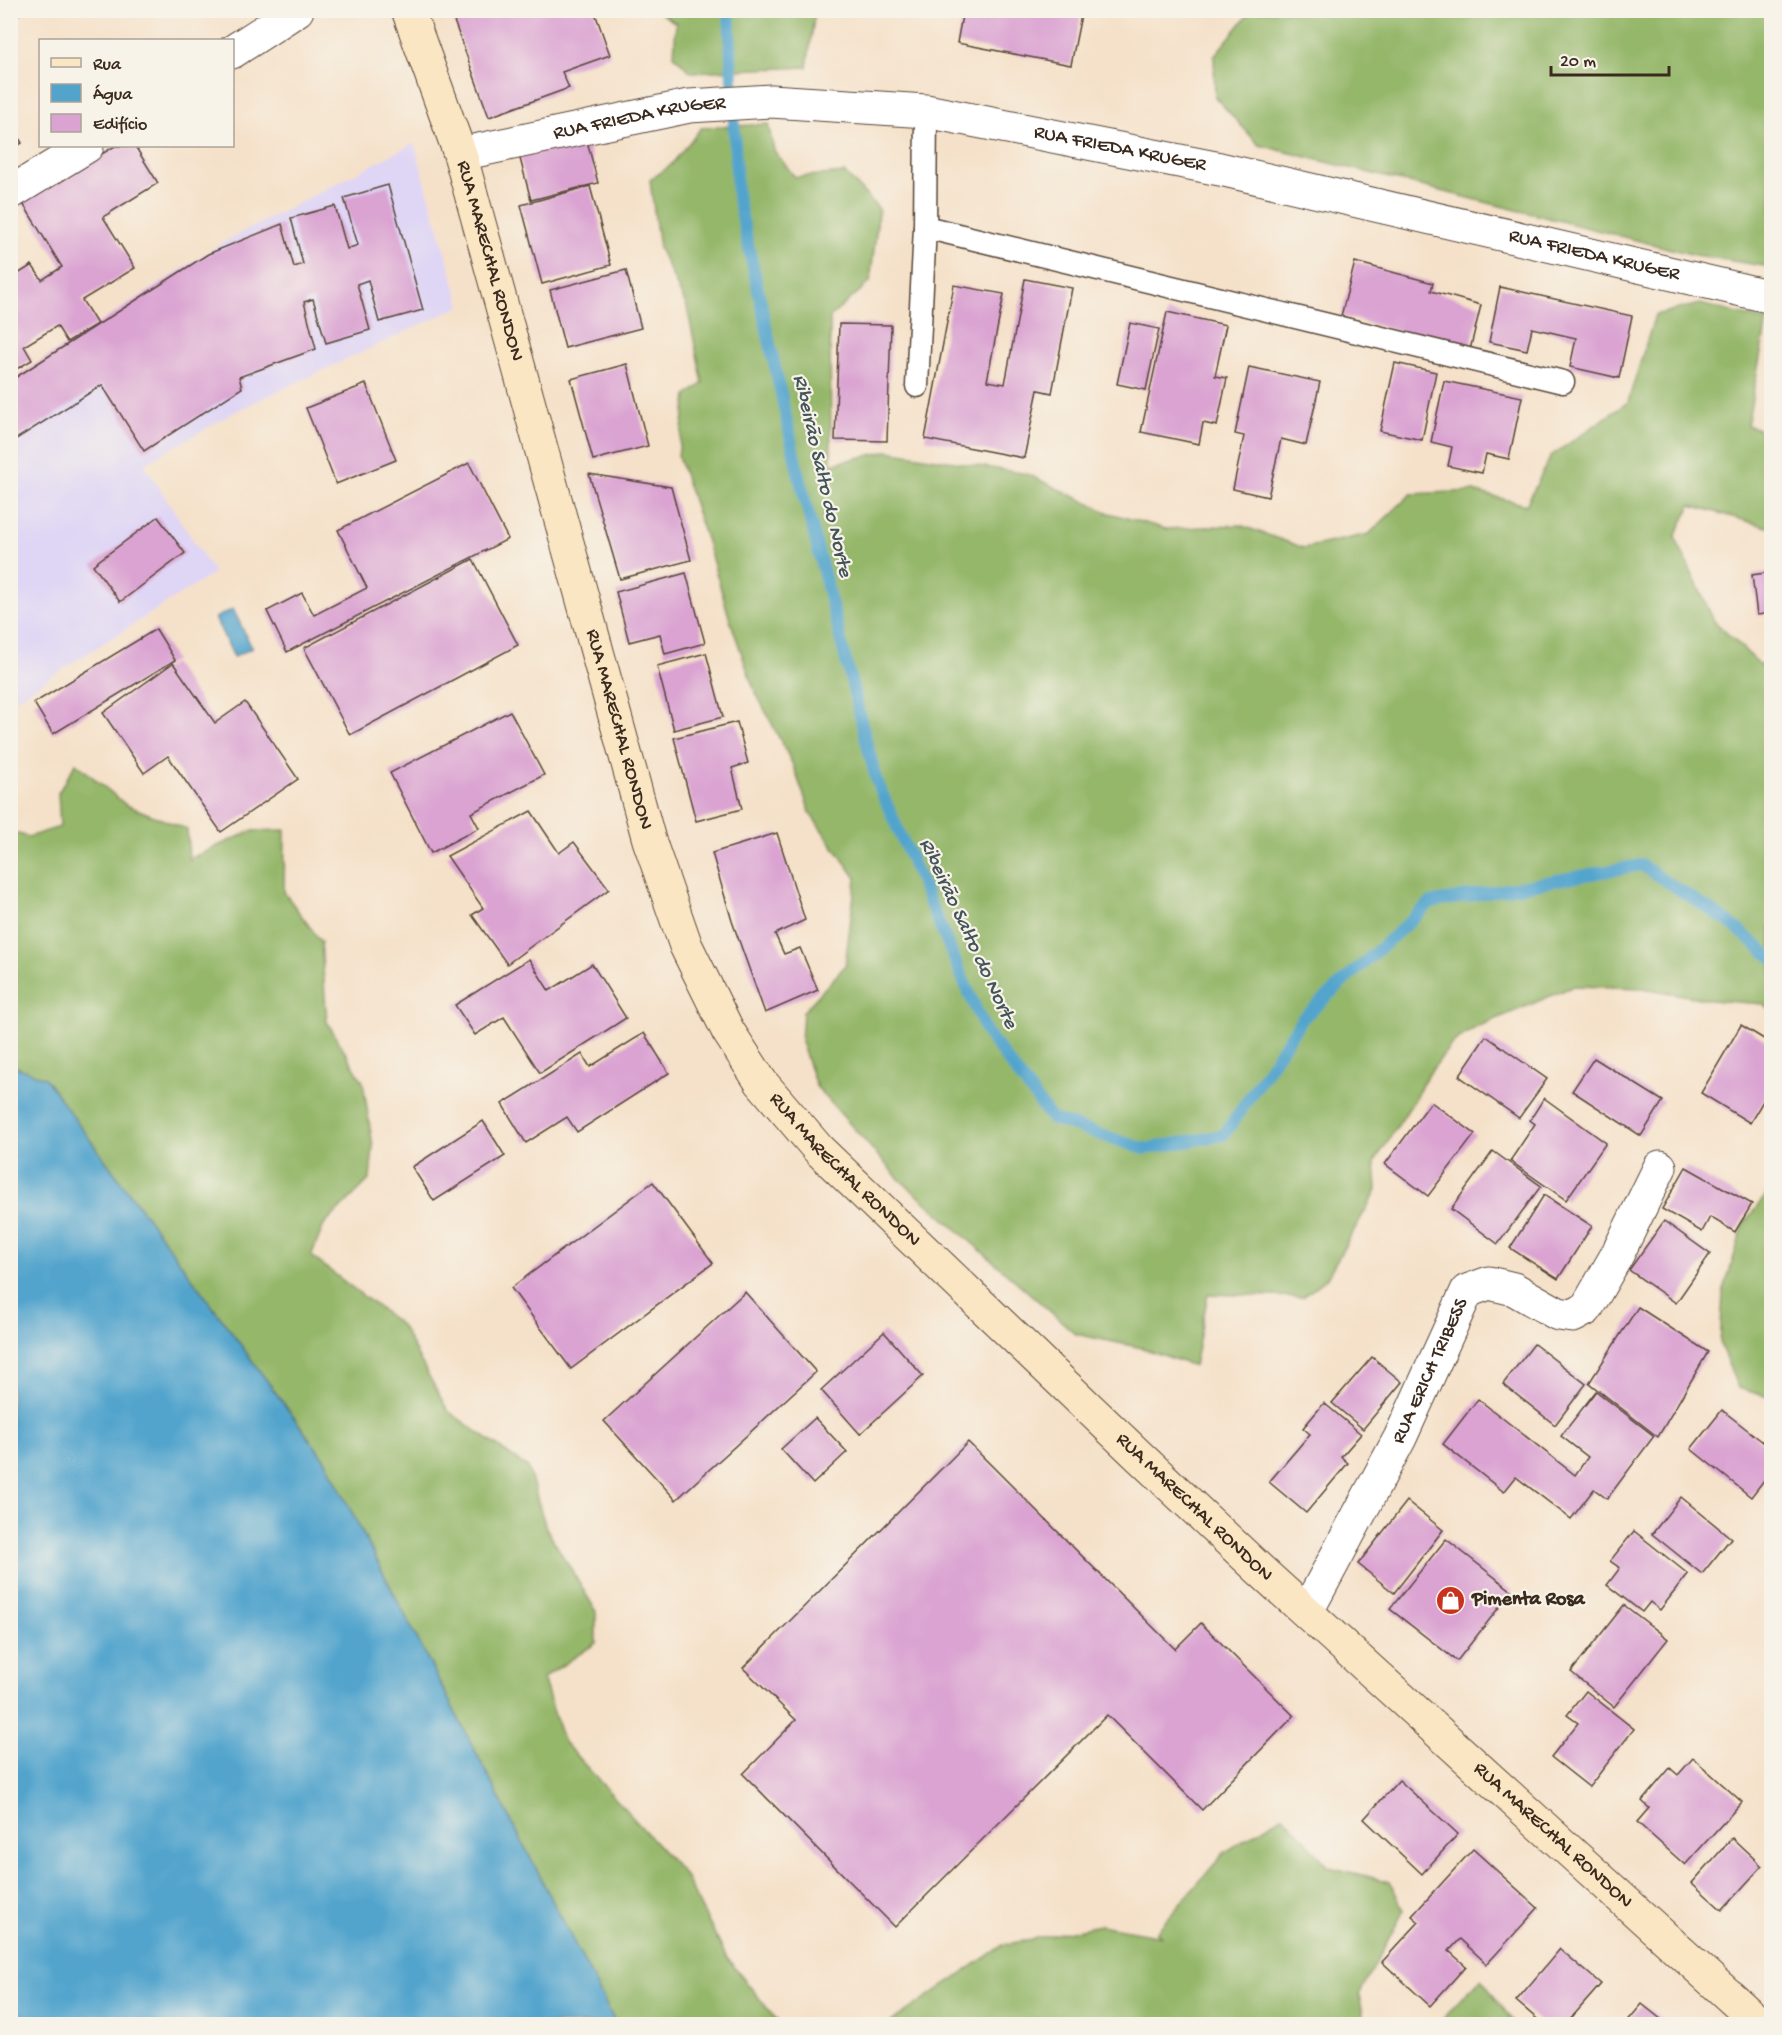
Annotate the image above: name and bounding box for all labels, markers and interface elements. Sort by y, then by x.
legend [39,39,234,147]
scale bar [1551,39,1670,77]
text: 20 m [1560,52,1596,73]
text: Rua [93,55,122,76]
text: Água [93,84,133,106]
street label: RUA FRIEDA KRUGER [551,92,728,146]
text: Edifício [93,115,147,136]
street label: RUA FRIEDA KRUGER [1032,121,1209,178]
street label: RUA MARECHAL RONDON [451,158,528,364]
street label: RUA FRIEDA KRUGER [1506,225,1683,287]
water label: Ribeirão Salto do Norte [786,372,857,581]
street label: RUA MARECHAL RONDON [580,627,657,832]
water label: Ribeirão Salto do Norte [912,835,1023,1034]
street label: RUA MARECHAL RONDON [764,1088,925,1252]
street label: RUA ERICH TRIBESS [1387,1294,1474,1448]
street label: RUA MARECHAL RONDON [1111,1428,1277,1587]
shop icon: Pimenta Rosa [1435,1584,1467,1616]
place label: Pimenta Rosa [1471,1589,1586,1612]
street label: RUA MARECHAL RONDON [1468,1757,1637,1914]

